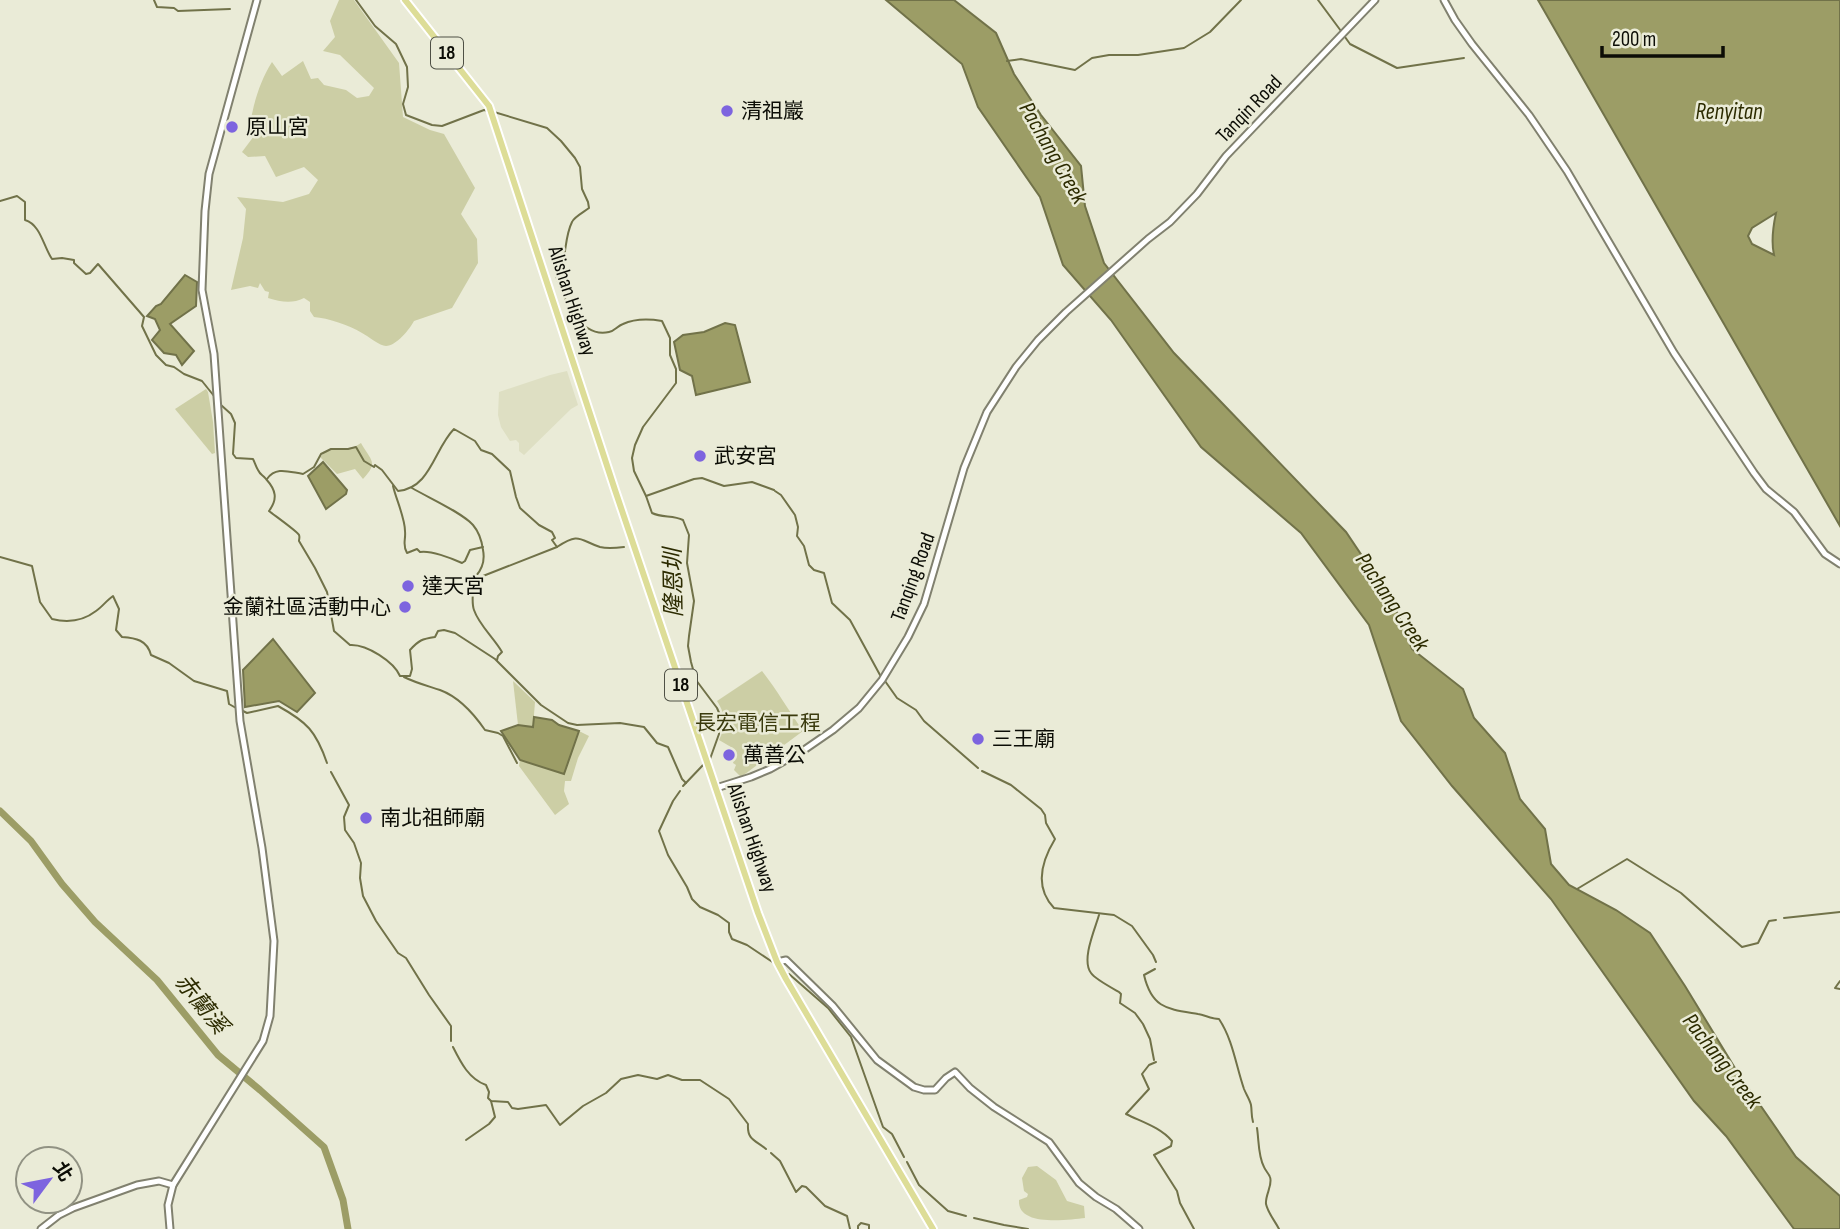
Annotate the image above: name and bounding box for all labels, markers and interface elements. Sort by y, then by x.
scale bar [1602,14,1723,58]
text: 200 m [1612,27,1656,52]
road number: 18 [431,38,463,68]
street label: Tanqin Road [1211,70,1287,148]
water label: Pachang Creek [1013,97,1094,210]
water label: Renyitan [1695,98,1763,126]
place label: 清祖巖 [741,99,804,124]
marker: 清祖巖 [719,103,735,119]
place label: 原山宮 [246,115,309,140]
marker: 原山宮 [224,119,240,135]
street label: Alishan Highway [542,242,601,359]
place label: 武安宮 [714,444,777,469]
marker: 武安宮 [692,448,708,464]
street label: Tanqing Road [885,529,941,625]
water label: 隆恩圳 [659,545,689,618]
water label: Pachang Creek [1349,547,1436,658]
place label: 達天宮 [422,574,485,599]
marker: 達天宮 [400,578,416,594]
place label: 金蘭社區活動中心 [223,595,391,620]
marker: 金蘭社區活動中心 [397,599,413,615]
road number: 18 [665,670,697,700]
park label: 長宏電信工程 [695,711,821,736]
place label: 三王廟 [992,727,1055,752]
marker: 三王廟 [970,731,986,747]
place label: 萬善公 [743,743,806,768]
marker: 萬善公 [721,747,737,763]
street label: Alishan Highway [721,779,782,896]
place label: 南北祖師廟 [380,806,485,831]
marker: 南北祖師廟 [358,810,374,826]
water label: 赤蘭溪 [168,968,235,1042]
water label: Pachang Creek [1676,1008,1769,1115]
north arrow [14,1145,84,1215]
text: 北 [47,1158,77,1186]

